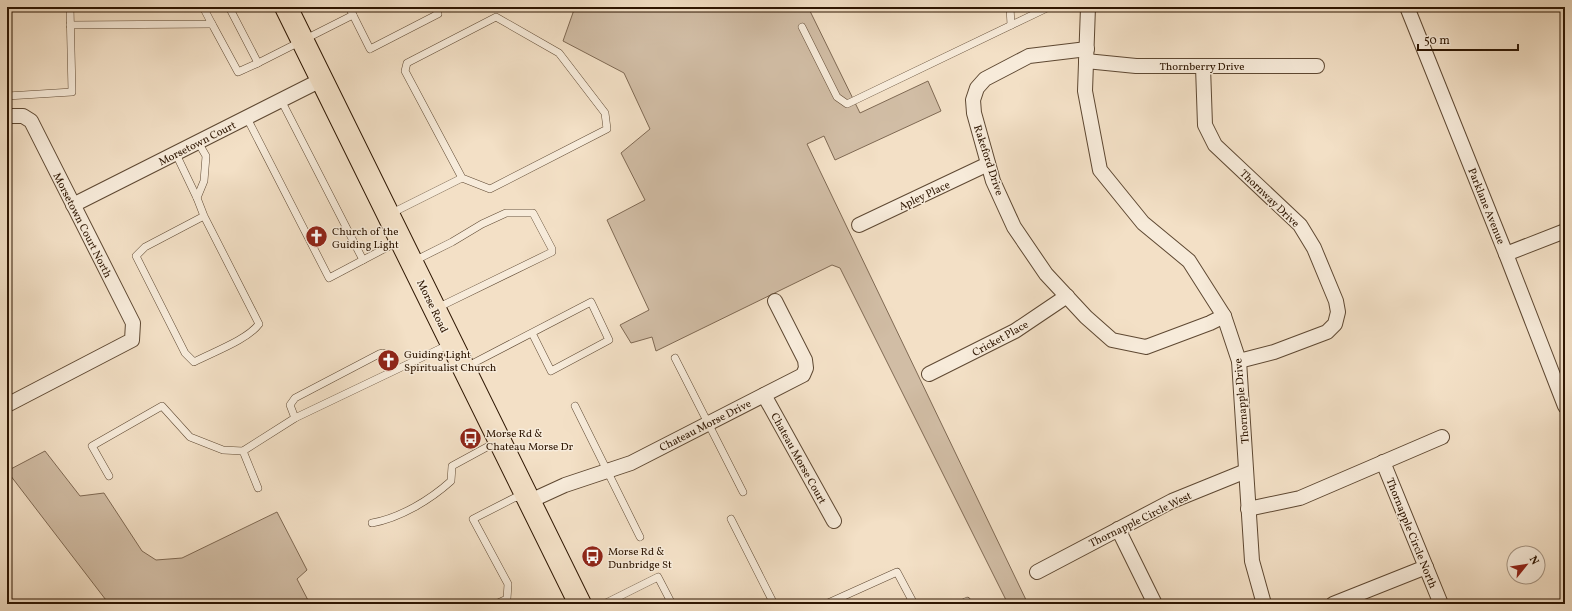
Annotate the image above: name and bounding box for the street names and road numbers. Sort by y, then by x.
street label: Thornberry Drive [1160,60,1244,75]
street label: Morsetown Court [156,118,239,170]
street label: Rakeford Drive [969,123,1006,198]
street label: Parklane Avenue [1463,166,1508,247]
street label: Thornway Drive [1236,167,1302,231]
street label: Morsetown Court North [49,171,115,281]
street label: Apley Place [897,178,953,215]
street label: Morse Road [412,278,451,336]
street label: Cricket Place [970,318,1032,361]
street label: Thornapple Drive [1231,358,1254,444]
street label: Chateau Morse Drive [657,397,754,456]
street label: Chateau Morse Court [766,410,829,507]
street label: Thornapple Circle North [1382,476,1440,591]
street label: Thornapple Circle West [1087,489,1195,552]

